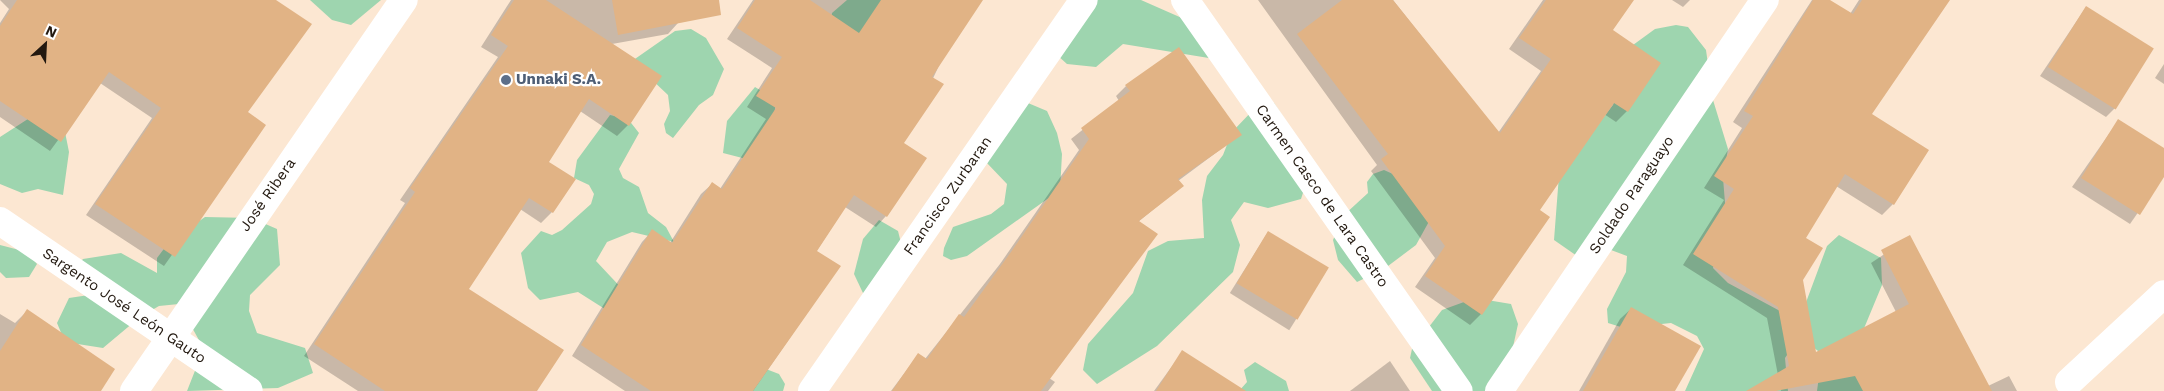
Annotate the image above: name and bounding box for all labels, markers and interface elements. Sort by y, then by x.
north arrow [20,20,70,70]
text: N [43,22,59,41]
place label: Unnaki S.A. [516,71,601,89]
marker: Unnaki S.A. [500,74,512,86]
street label: Carmen Casco de Lara Castro [1252,101,1392,291]
street label: Soldado Paraguayo [1586,132,1678,258]
street label: Francisco Zurbaran [900,133,996,259]
street label: José Ribera [236,155,300,235]
street label: Sargento José León Gauto [39,244,209,368]

